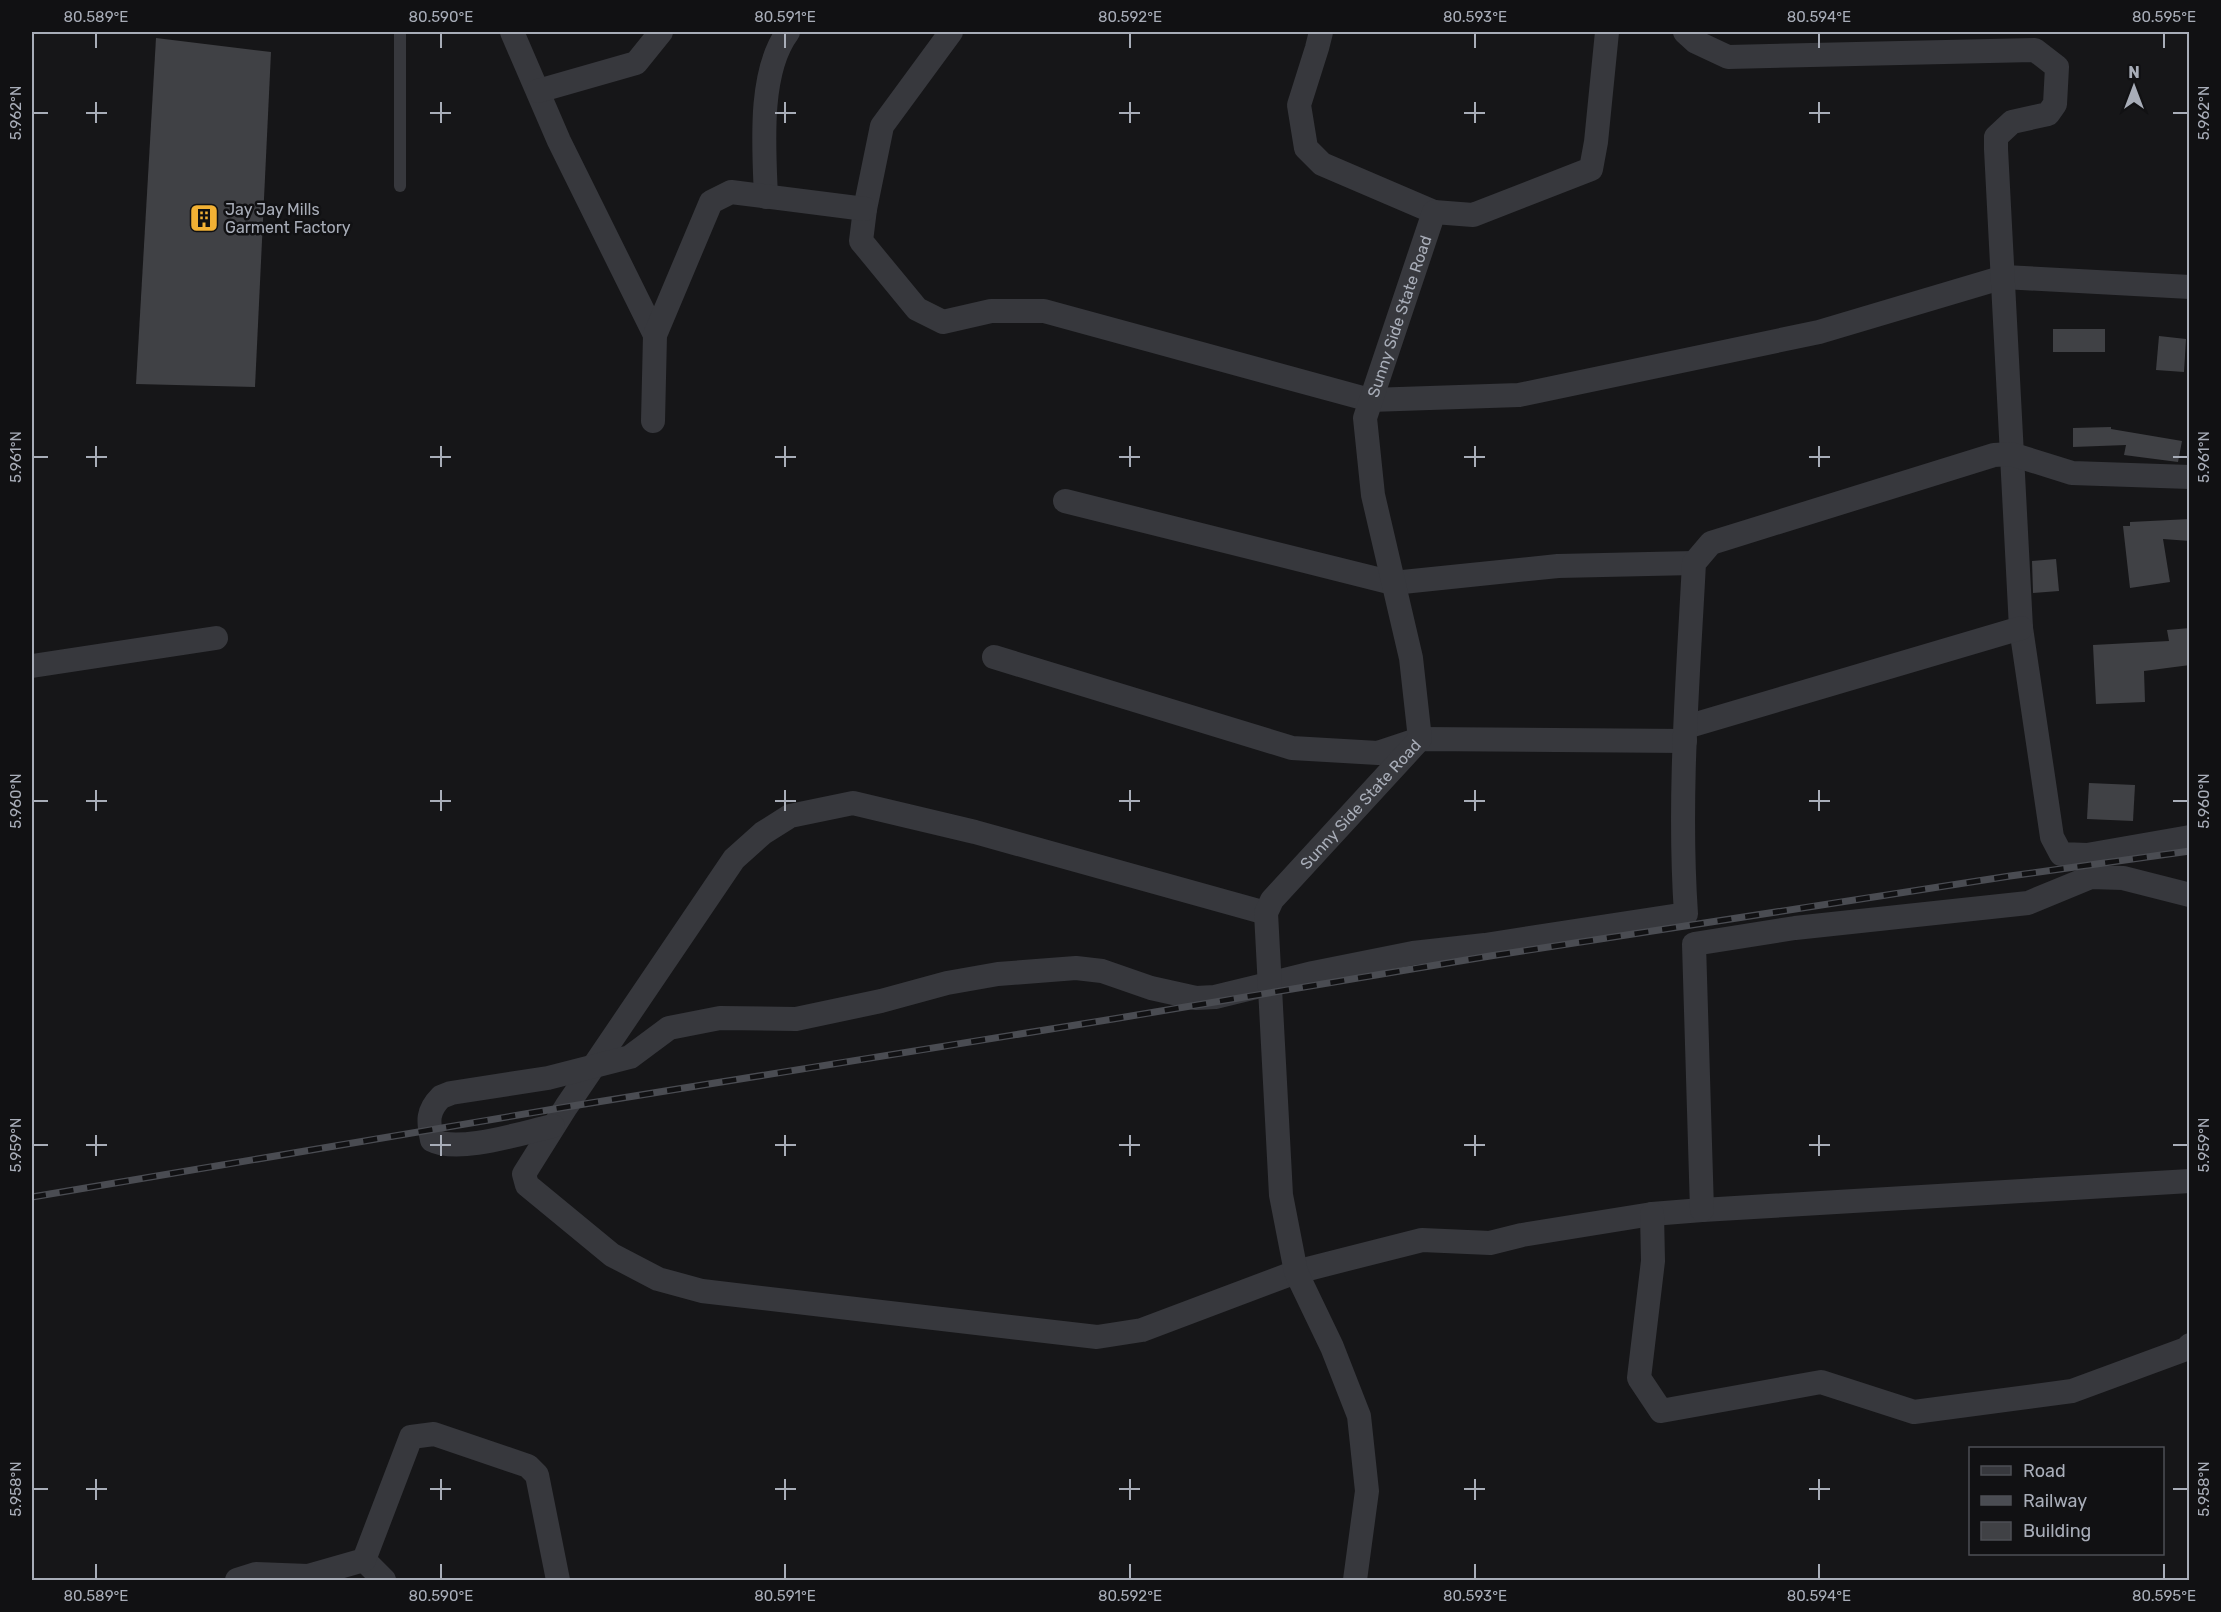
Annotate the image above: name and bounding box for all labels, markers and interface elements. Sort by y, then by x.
text: 80.589°E [64,8,128,26]
text: 80.590°E [409,8,473,26]
text: 80.591°E [754,8,816,26]
text: 80.592°E [1098,8,1162,26]
text: 80.593°E [1443,8,1507,26]
text: 80.594°E [1787,8,1851,26]
text: 80.595°E [2132,8,2196,26]
north arrow [2104,57,2164,117]
text: N [2128,63,2140,82]
text: 5.962°N [7,86,25,140]
text: 5.962°N [2195,86,2213,140]
place label: Jay Jay Mills Garment Factory [225,200,351,237]
building icon: Jay Jay Mills Garment Factory [188,202,220,234]
street label: Sunny Side State Road [1364,233,1435,400]
text: 5.961°N [7,431,25,483]
text: 5.961°N [2195,431,2213,483]
street label: Sunny Side State Road [1296,736,1425,873]
text: 5.960°N [7,773,25,829]
text: 5.960°N [2195,773,2213,829]
text: 5.959°N [7,1118,25,1172]
text: 5.959°N [2195,1118,2213,1172]
legend [1969,1447,2164,1555]
text: Road [2023,1460,2066,1482]
text: 5.958°N [7,1461,25,1517]
text: 5.958°N [2195,1461,2213,1517]
text: Railway [2023,1490,2087,1512]
text: Building [2023,1520,2091,1542]
text: 80.589°E [64,1587,128,1605]
text: 80.590°E [409,1587,473,1605]
text: 80.591°E [754,1587,816,1605]
text: 80.592°E [1098,1587,1162,1605]
text: 80.593°E [1443,1587,1507,1605]
text: 80.594°E [1787,1587,1851,1605]
text: 80.595°E [2132,1587,2196,1605]

